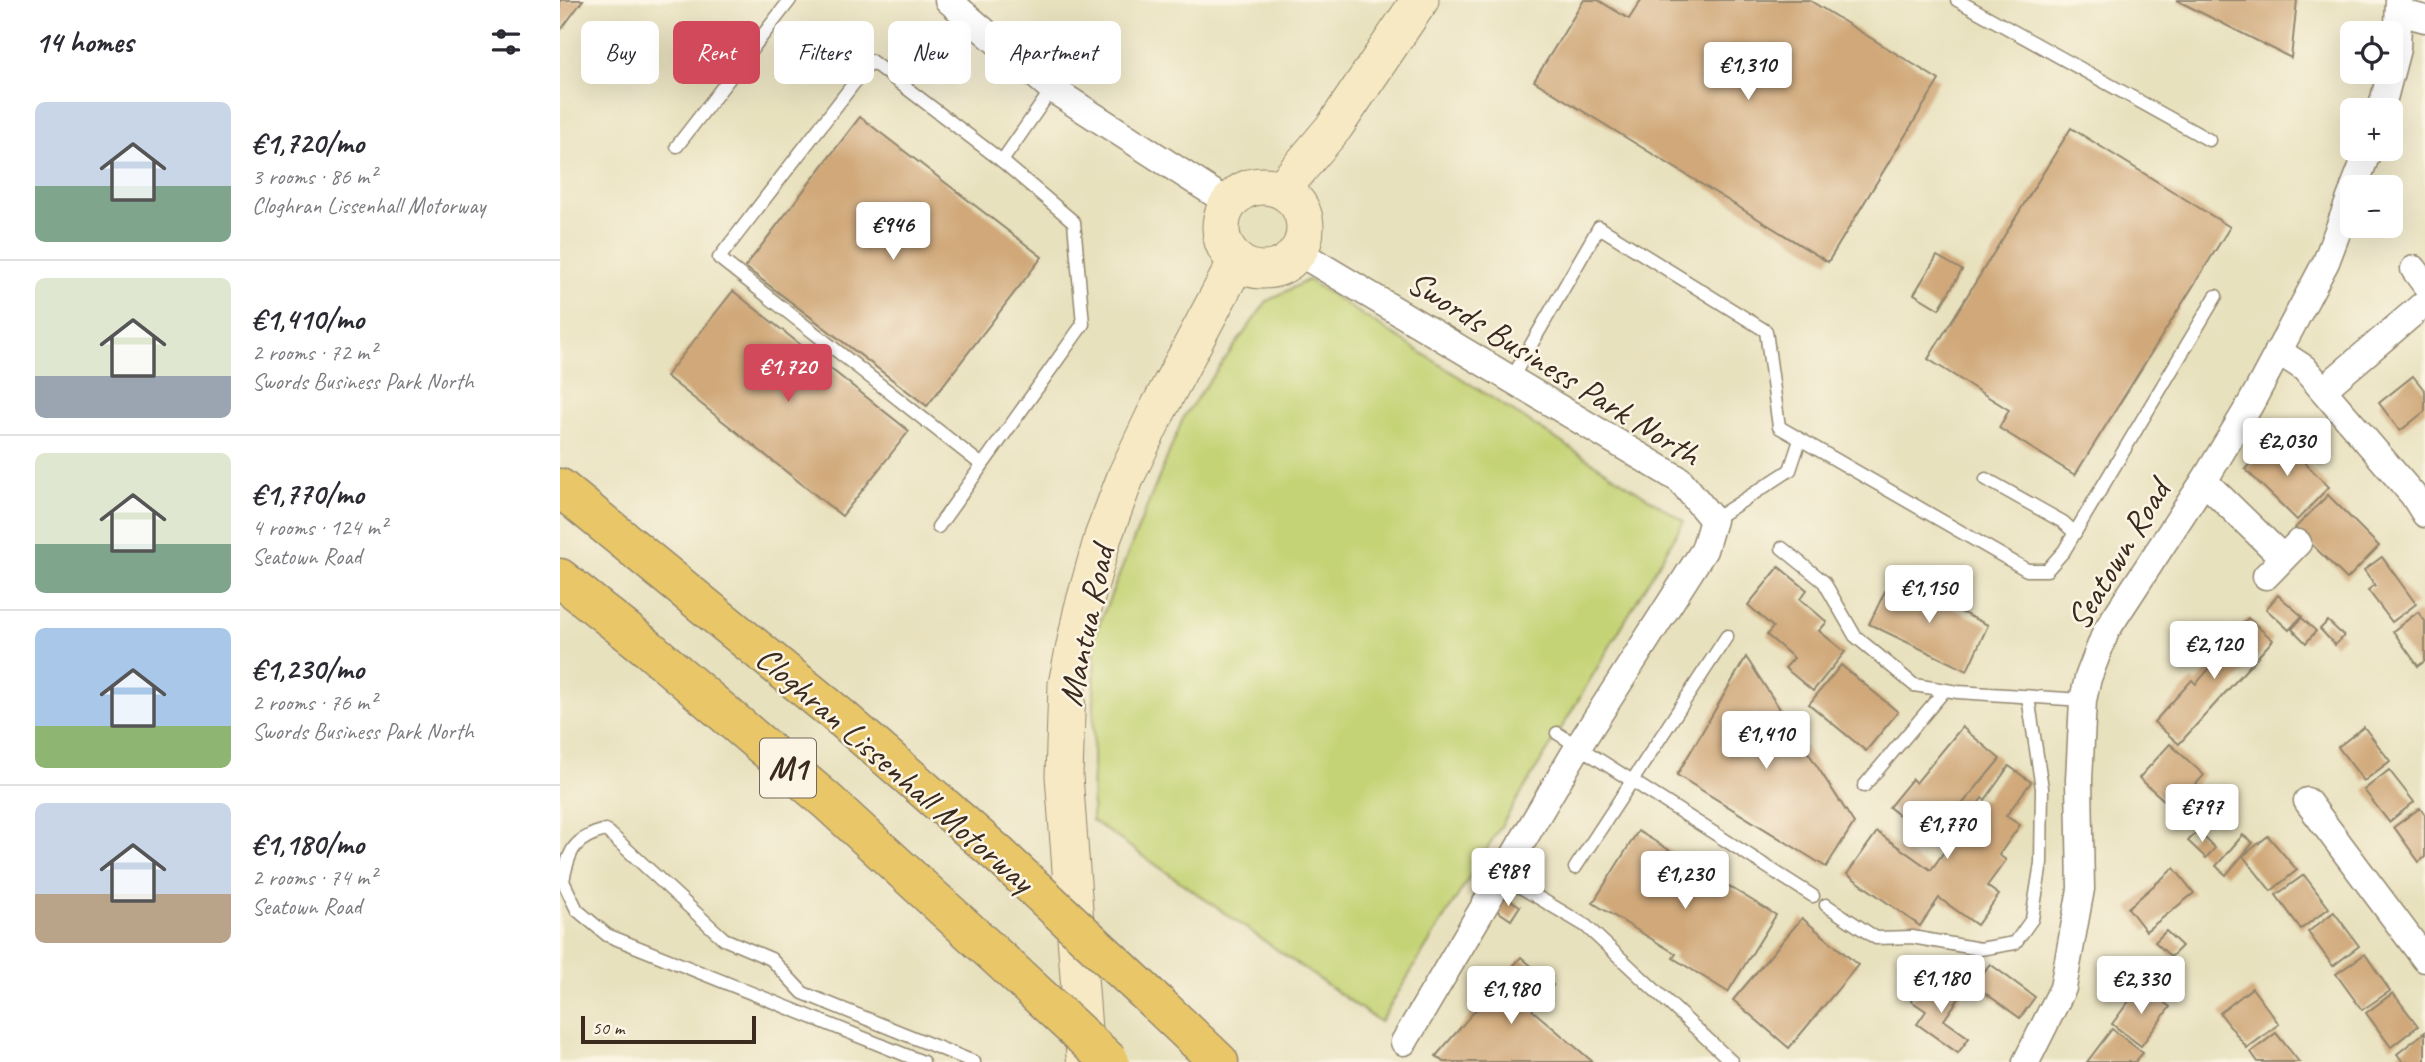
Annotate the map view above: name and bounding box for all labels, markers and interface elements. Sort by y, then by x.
chip: Buy [581,21,659,84]
chip: Rent [673,21,760,84]
chip: Filters [774,21,874,84]
chip: New [888,21,971,84]
chip: Apartment [985,21,1121,84]
map controls [2340,21,2403,238]
button: locate [2340,21,2403,84]
text: 14 homes [35,23,133,61]
icon: filters [487,23,525,61]
pin: €1,310 [1691,42,1805,102]
text: €1,310 [1720,50,1776,79]
button: + [2340,98,2403,161]
text: €1,720/mo [252,124,364,162]
icon: home [91,130,175,214]
text: 3 rooms · 86 m² [252,162,376,191]
button: − [2340,175,2403,238]
text: Cloghran Lissenhall Motorway [252,191,485,220]
pin: €946 [852,202,934,262]
text: €946 [872,210,914,239]
street label: Swords Business Park North [1399,260,1710,477]
text: €1,410/mo [252,300,364,338]
icon: home [91,306,175,390]
text: 2 rooms · 72 m² [252,338,376,367]
pin: €1,720 [731,344,845,404]
text: €1,720 [760,352,816,381]
text: Swords Business Park North [252,367,474,396]
pin: €2,030 [2230,419,2344,478]
text: €2,030 [2259,426,2315,455]
street label: Seatown Road [2056,468,2183,638]
text: €1,770/mo [252,475,364,513]
icon: home [91,481,175,565]
text: 4 rooms · 124 m² [252,513,387,542]
street label: Mantua Road [1047,537,1126,710]
text: Seatown Road [252,542,361,571]
pin: €1,150 [1872,566,1986,625]
text: €1,150 [1901,573,1957,602]
pin: €2,120 [2157,622,2271,681]
text: €2,120 [2186,629,2242,658]
street label: Cloghran Lissenhall Motorway [746,636,1046,904]
text: €1,230/mo [252,650,364,688]
icon: home [91,656,175,740]
text: 2 rooms · 76 m² [252,688,376,717]
pin: €1,410 [1709,712,1823,771]
text: Swords Business Park North [252,717,474,746]
text: €1,410 [1738,719,1794,748]
road number: M1 [760,738,816,797]
pin: €797 [2161,784,2243,844]
text: €797 [2182,792,2222,821]
pin: €1,770 [1890,802,2004,861]
text: €1,770 [1919,809,1975,838]
text: €1,180/mo [252,825,364,863]
icon: home [91,831,175,915]
pin: €989 [1467,848,1549,908]
pin: €1,230 [1628,852,1742,911]
text: €989 [1488,856,1528,885]
text: €1,230 [1657,859,1713,888]
text: 2 rooms · 74 m² [252,863,376,892]
text: Seatown Road [252,892,361,921]
pin: €1,180 [1884,956,1998,1015]
pin: €2,330 [2084,956,2198,1016]
text: €1,180 [1913,963,1969,992]
text: €2,330 [2113,964,2169,993]
pin: €1,980 [1454,967,1568,1026]
text: €1,980 [1483,974,1539,1003]
scale bar [581,1013,756,1045]
text: 50 m [592,1016,624,1040]

